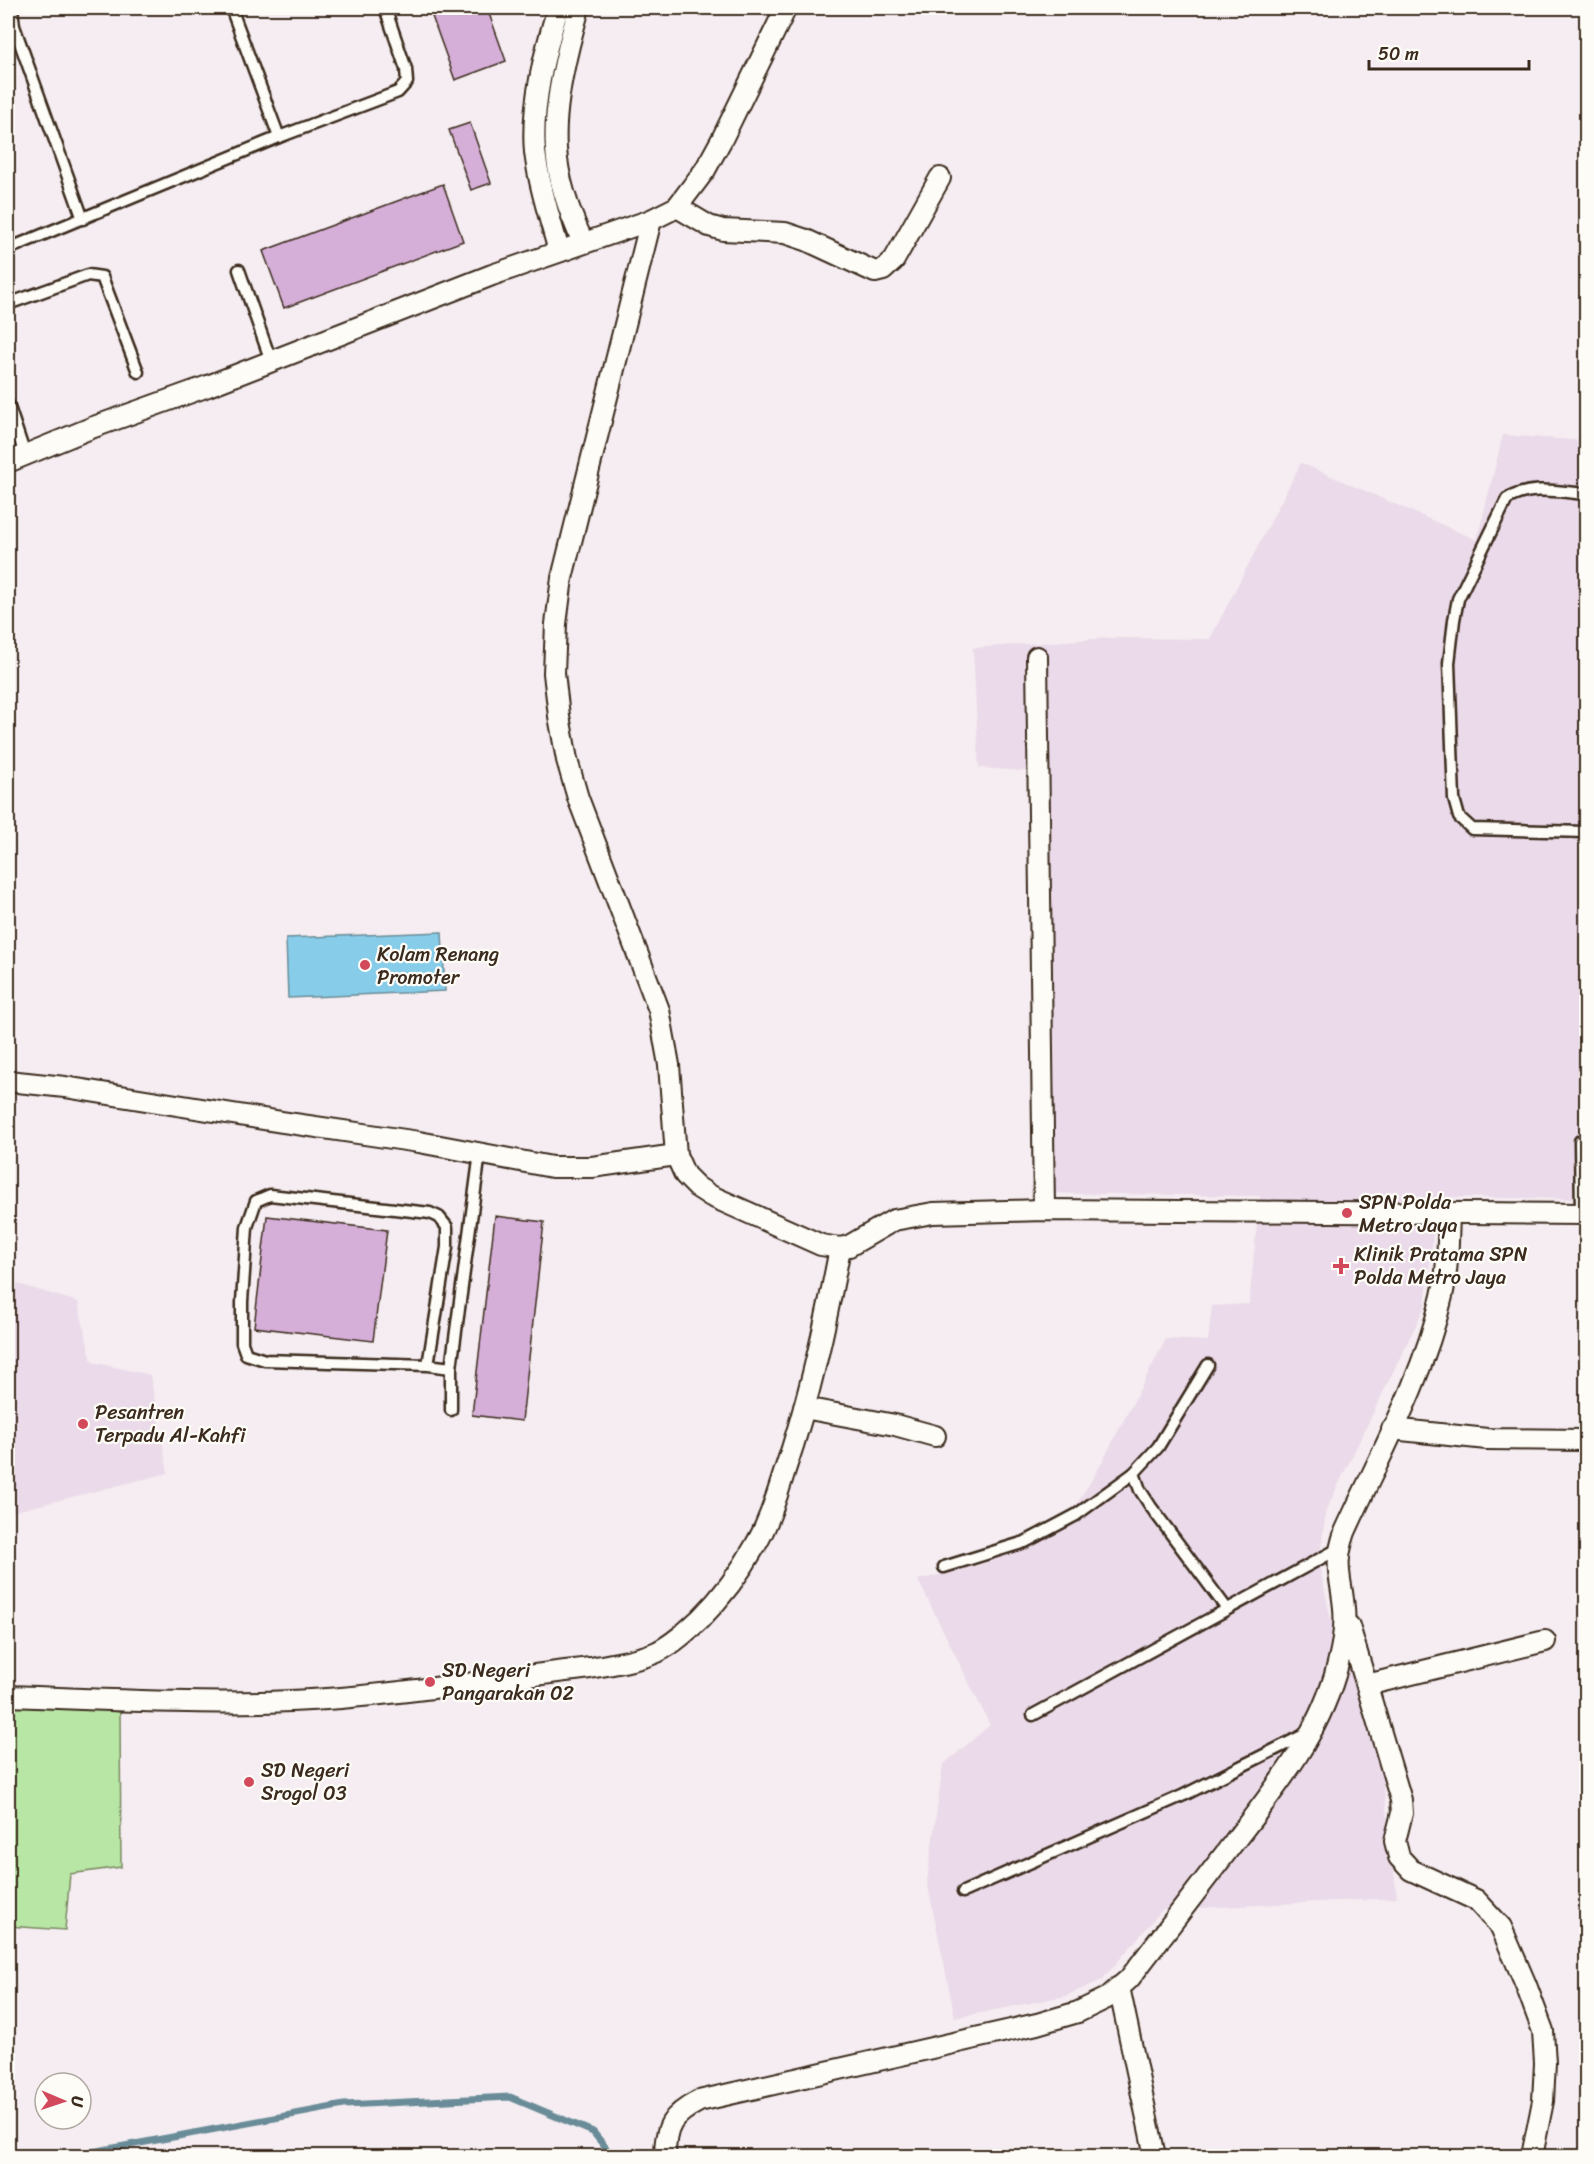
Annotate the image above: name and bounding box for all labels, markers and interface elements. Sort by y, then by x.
scale bar [1369,33,1530,71]
text: 50 m [1378,38,1419,70]
place label: Kolam Renang Promoter [377,937,499,995]
marker: Kolam Renang Promoter [358,958,372,972]
place label: SPN Polda Metro Jaya [1359,1185,1458,1243]
marker: SPN Polda Metro Jaya [1340,1206,1354,1220]
place label: Klinik Pratama SPN Polda Metro Jaya [1354,1237,1528,1295]
marker: Klinik Pratama SPN Polda Metro Jaya [1332,1257,1350,1275]
place label: Pesantren Terpadu Al-Kahfi [95,1395,247,1453]
marker: Pesantren Terpadu Al-Kahfi [76,1417,90,1431]
place label: SD Negeri Pangarakan 02 [442,1653,575,1711]
marker: SD Negeri Pangarakan 02 [423,1675,437,1689]
place label: SD Negeri Srogol 03 [261,1753,350,1811]
marker: SD Negeri Srogol 03 [242,1775,256,1789]
north arrow [33,2071,93,2131]
text: U [63,2096,92,2109]

